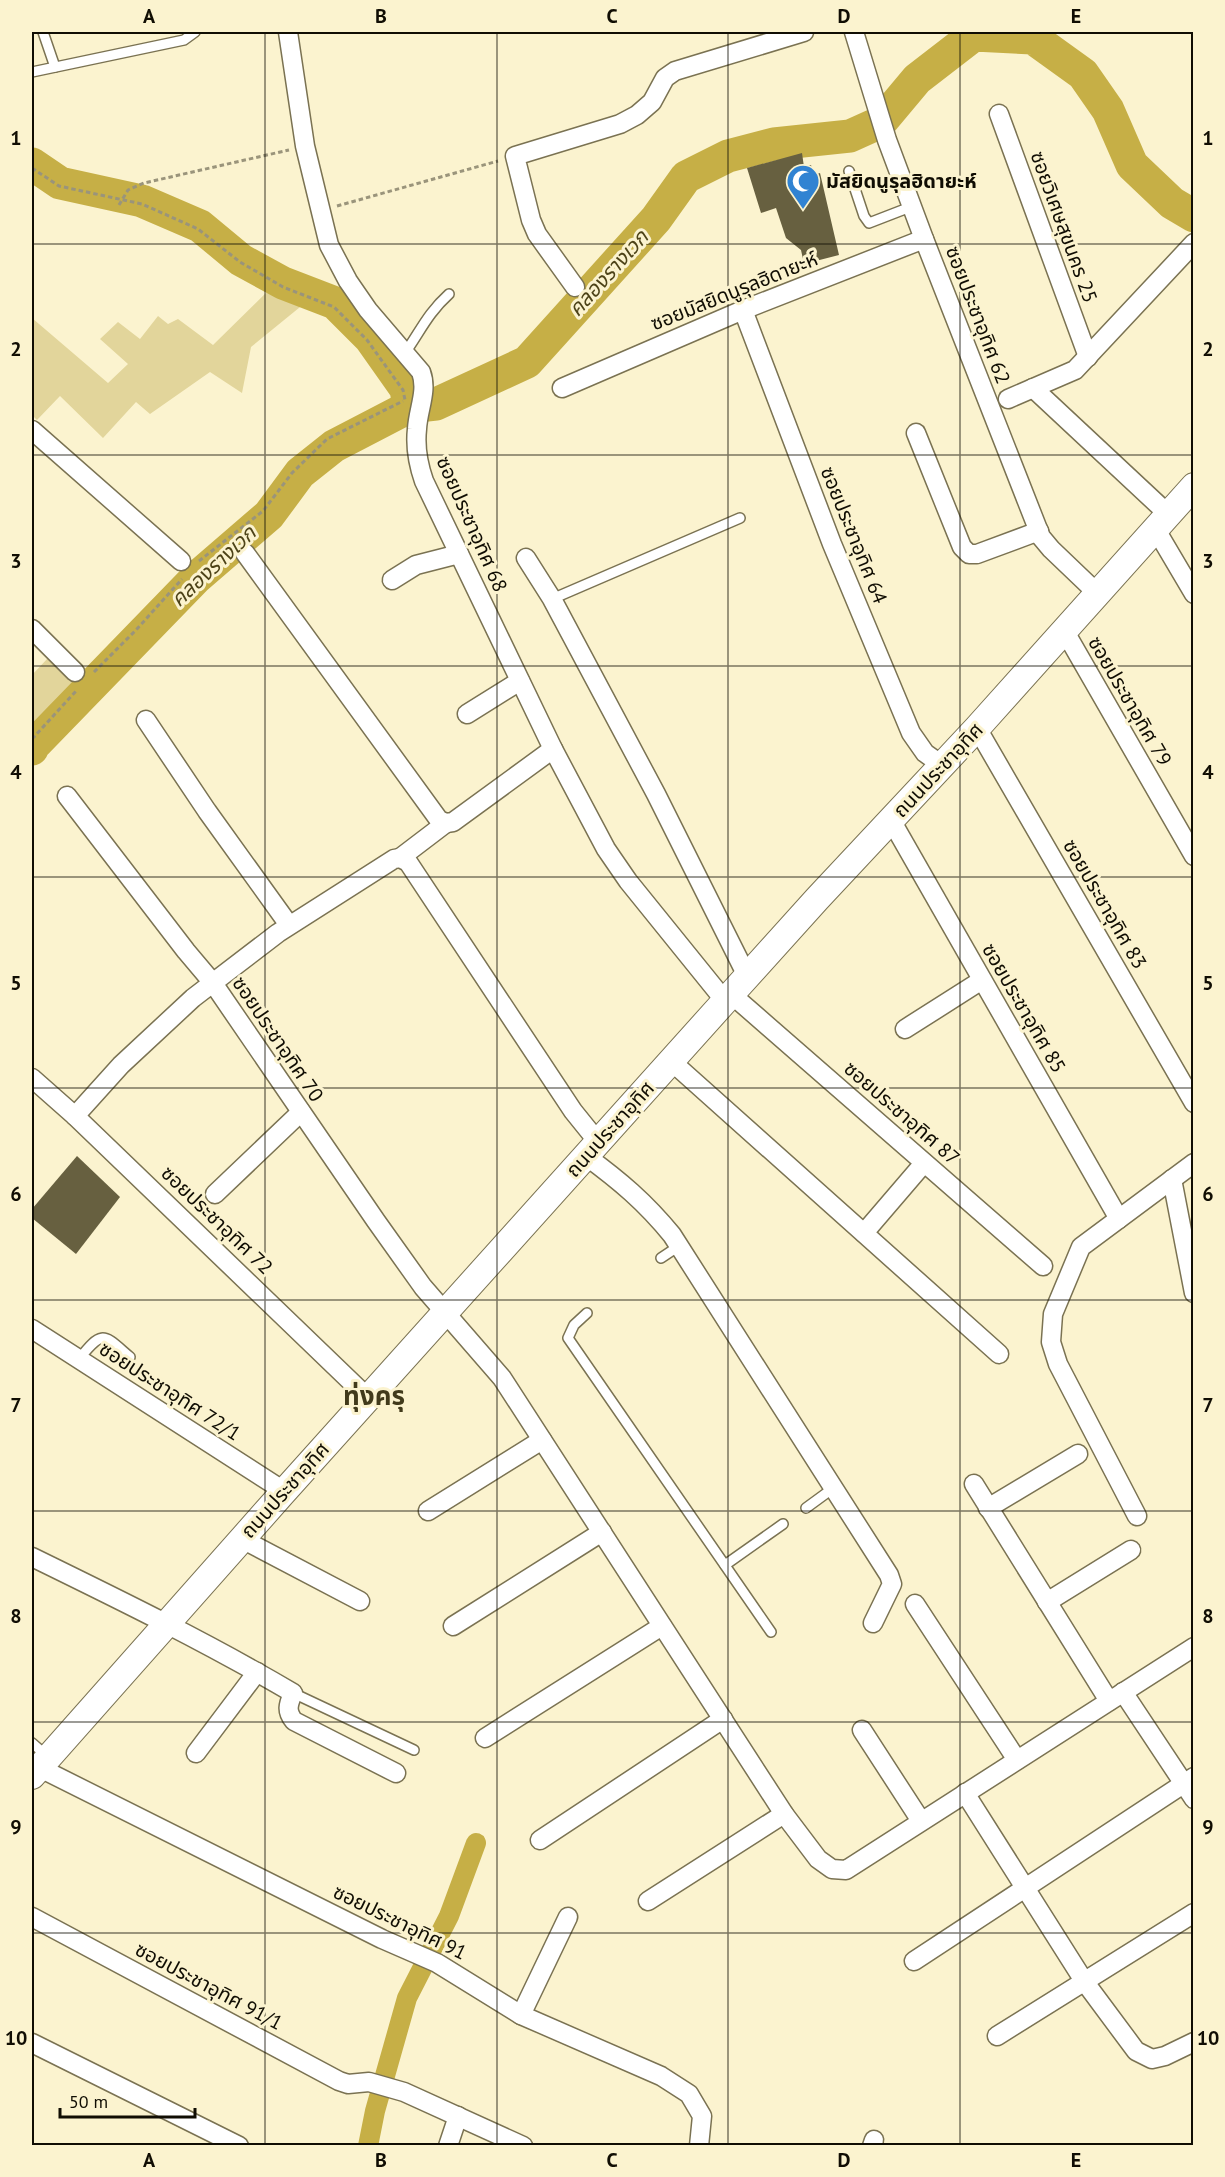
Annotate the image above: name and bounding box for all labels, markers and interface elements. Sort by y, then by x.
text: A [143,3,156,29]
text: B [375,3,387,29]
text: C [606,3,618,29]
text: D [838,3,851,29]
text: E [1071,3,1081,29]
text: 1 [10,125,22,151]
text: 1 [1202,125,1214,151]
street label: ซอยวิเศษสุขนคร 25 [1025,148,1103,306]
mosque icon: มัสยิดนูรุลฮิดายะห์ [785,163,821,210]
place label: มัสยิดนูรุลฮิดายะห์ [826,168,977,194]
water label: คลองรางเวก [562,223,655,322]
street label: ซอยประชาอุทิศ 62 [940,242,1016,388]
street label: ซอยมัสยิดนูรุลฮิดายะห์ [647,245,822,336]
text: 2 [10,336,22,362]
text: 2 [1202,336,1214,362]
street label: ซอยประชาอุทิศ 68 [431,452,513,596]
street label: ซอยประชาอุทิศ 64 [815,463,893,607]
water label: คลองรางเวก [165,519,262,612]
text: 3 [10,548,22,574]
text: 3 [1202,548,1214,574]
street label: ซอยประชาอุทิศ 79 [1082,631,1178,771]
street label: ถนนประชาอุทิศ [887,717,989,823]
text: 4 [10,759,22,785]
text: 4 [1202,759,1214,785]
street label: ซอยประชาอุทิศ 83 [1057,834,1153,974]
street label: ซอยประชาอุทิศ 85 [976,938,1072,1078]
text: 5 [10,970,22,996]
text: 5 [1202,970,1214,996]
street label: ซอยประชาอุทิศ 70 [227,971,330,1107]
street label: ซอยประชาอุทิศ 87 [839,1055,965,1171]
street label: ถนนประชาอุทิศ [560,1076,660,1182]
street label: ซอยประชาอุทิศ 72 [156,1160,278,1280]
text: 6 [10,1181,22,1207]
text: 6 [1202,1181,1214,1207]
street label: ซอยประชาอุทิศ 72/1 [94,1336,246,1446]
district label: ทุ่งครุ [343,1379,405,1412]
text: 7 [10,1392,22,1418]
text: 7 [1202,1392,1214,1418]
street label: ถนนประชาอุทิศ [235,1437,335,1543]
text: 8 [10,1603,22,1629]
text: 8 [1202,1603,1214,1629]
text: 9 [10,1814,22,1840]
text: 9 [1202,1814,1214,1840]
street label: ซอยประชาอุทิศ 91 [329,1878,471,1966]
street label: ซอยประชาอุทิศ 91/1 [131,1936,287,2036]
text: 10 [5,2025,27,2051]
text: 10 [1197,2025,1219,2051]
scale bar [60,2081,195,2119]
text: 50 m [69,2090,108,2113]
text: A [143,2147,156,2173]
text: B [375,2147,387,2173]
text: C [606,2147,618,2173]
text: D [838,2147,851,2173]
text: E [1071,2147,1081,2173]

